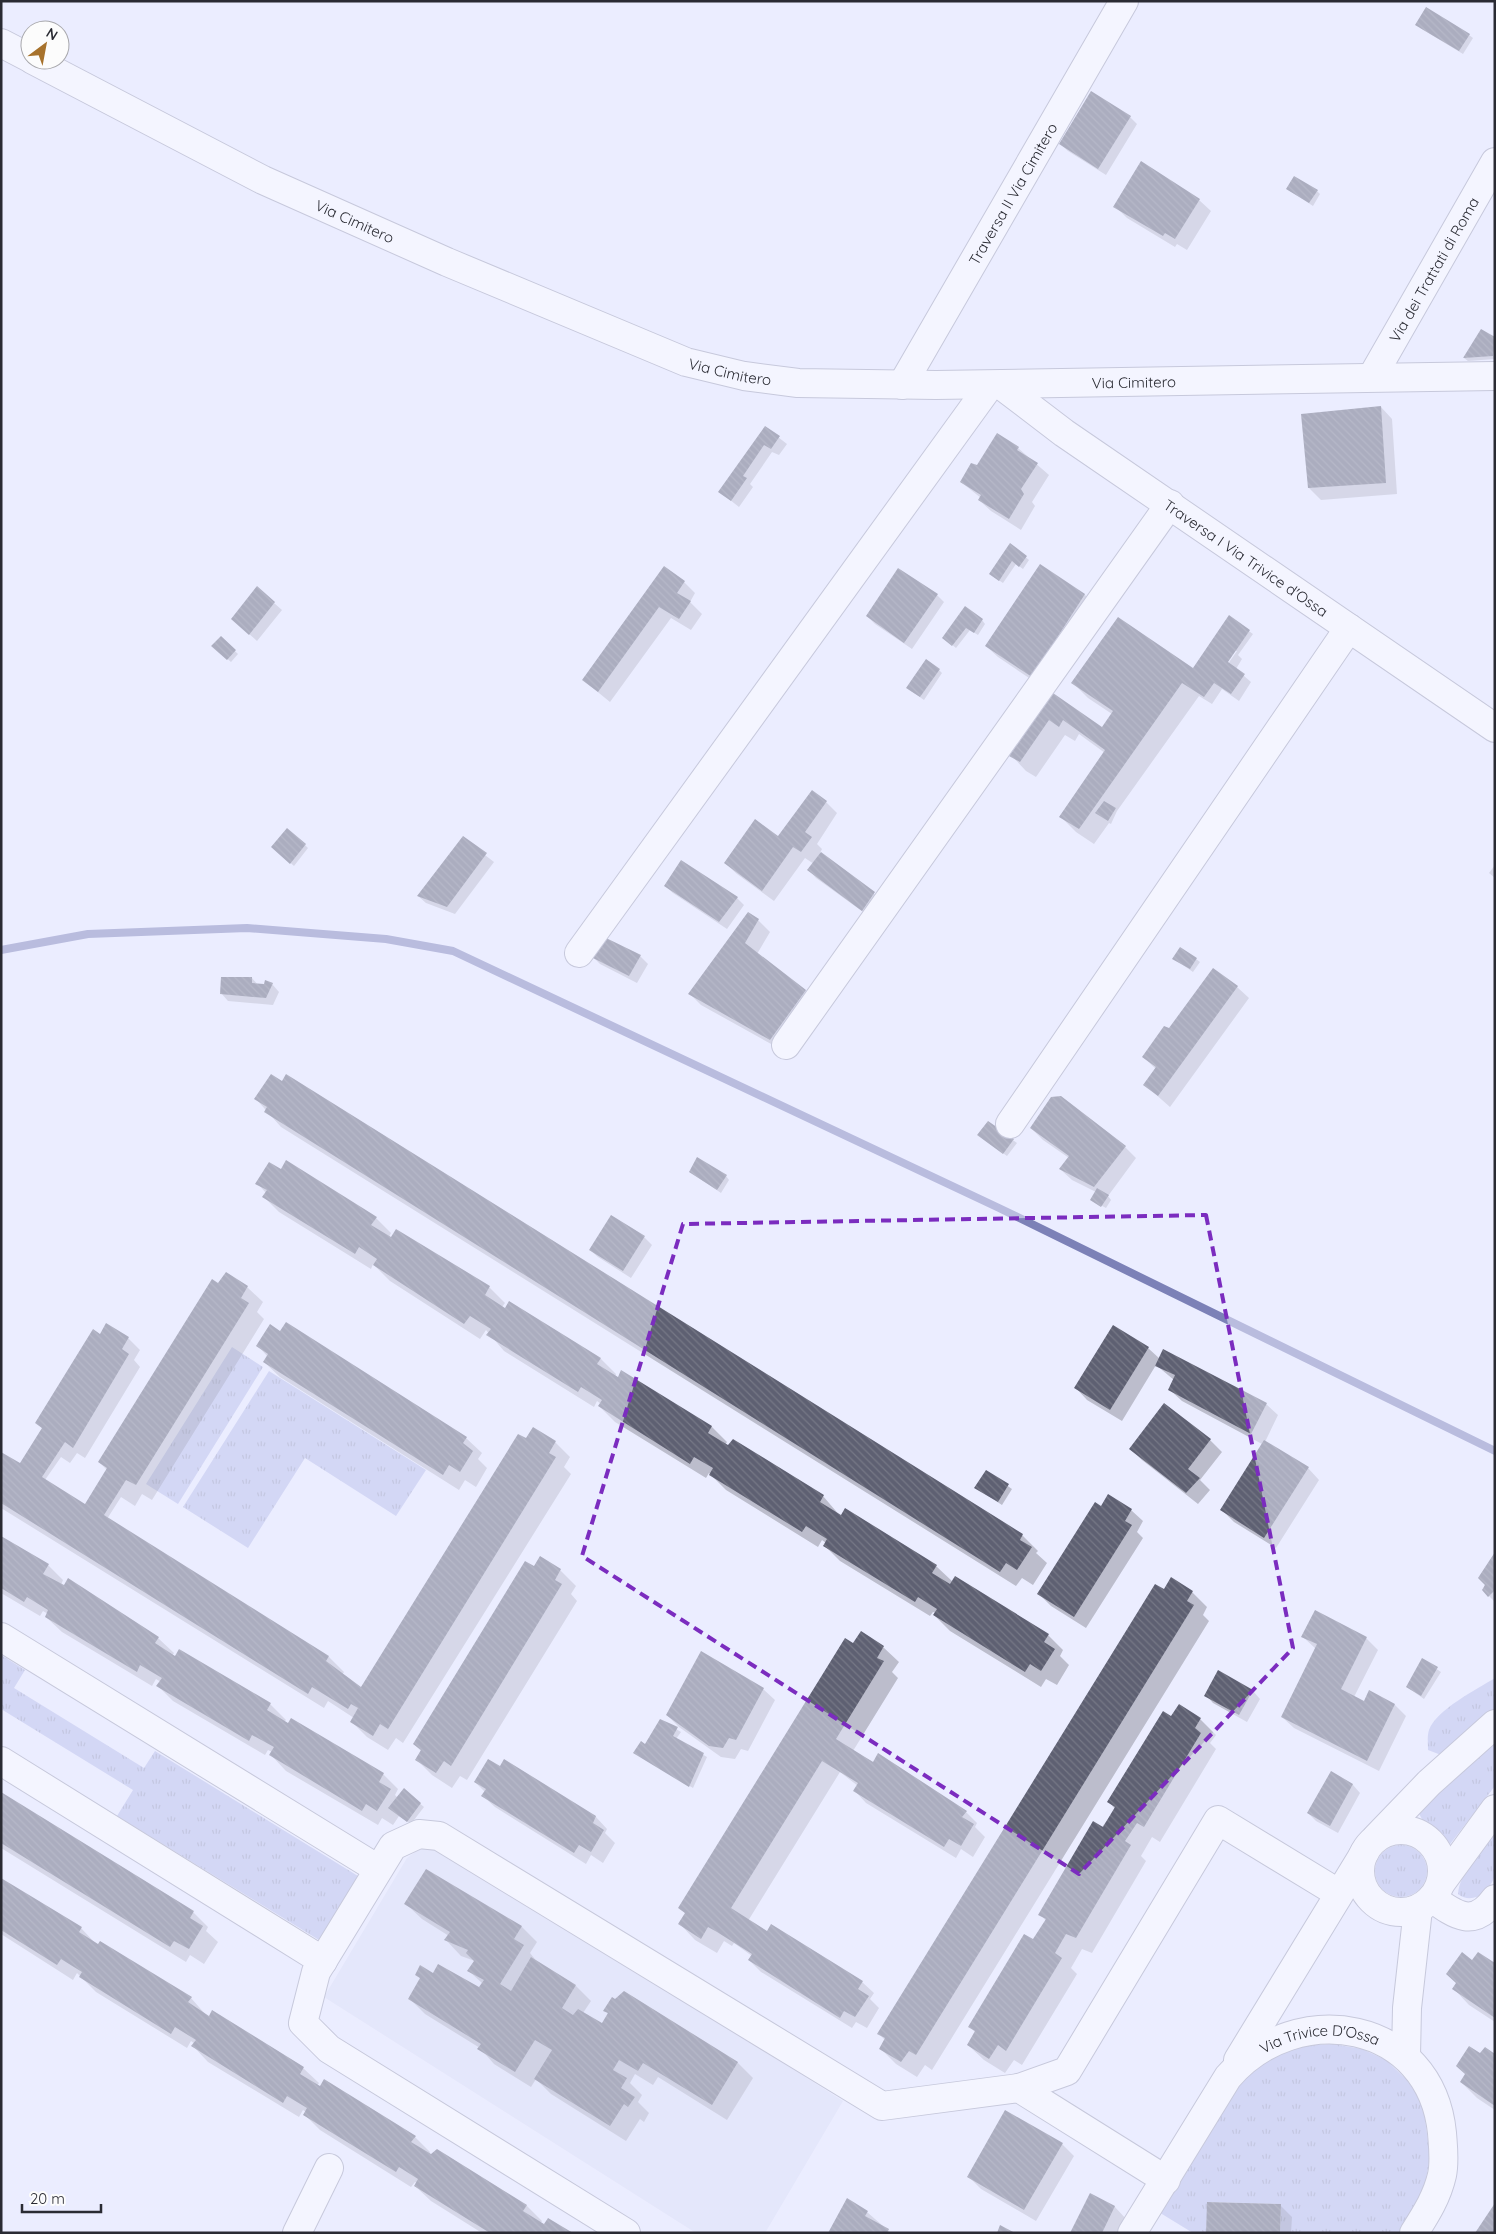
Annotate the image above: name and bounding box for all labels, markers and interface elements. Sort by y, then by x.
north arrow [20,20,70,70]
text: N [43,24,61,44]
street label: Traversa II Via Cimitero [964,119,1061,268]
street label: Via dei Trattati di Roma [1385,193,1483,345]
street label: Via Cimitero [312,195,397,247]
street label: Via Cimitero [687,353,773,389]
street label: Via Cimitero [1092,372,1176,392]
street label: Traversa I Via Trivice d'Ossa [1160,495,1332,621]
street label: Via Trivice D'Ossa [1256,2020,1383,2057]
scale bar [22,2182,101,2214]
text: 20 m [30,2189,65,2208]

